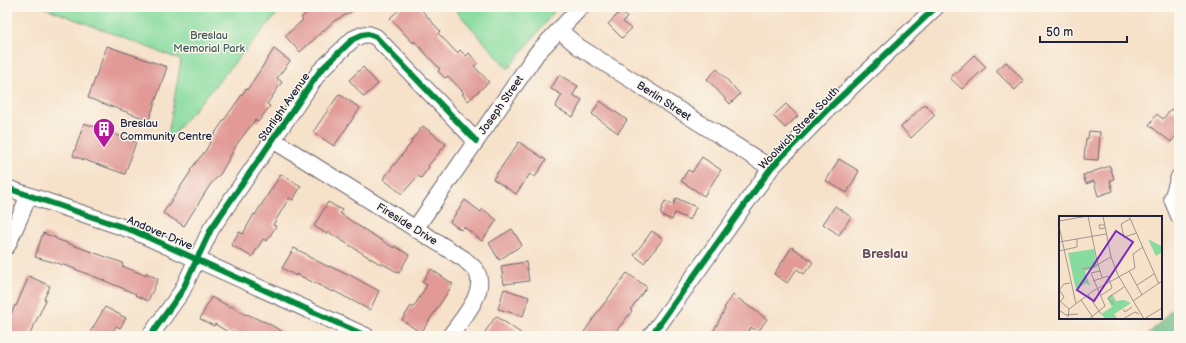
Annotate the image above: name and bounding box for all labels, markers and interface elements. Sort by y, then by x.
scale bar [1040,18,1127,44]
text: 50 m [1046,25,1073,40]
park label: Breslau Memorial Park [173,29,245,55]
street label: Starlight Avenue [256,70,313,144]
street label: Joseph Street [476,72,527,137]
street label: Berlin Street [634,79,694,124]
street label: Woolwich Street South [756,84,842,172]
building icon: Breslau Community Centre [91,116,117,149]
place label: Breslau Community Centre [120,117,212,143]
street label: Fireside Drive [374,200,440,248]
street label: Andover Drive [125,213,195,253]
inset map [1059,216,1162,319]
district label: Breslau [862,246,908,262]

